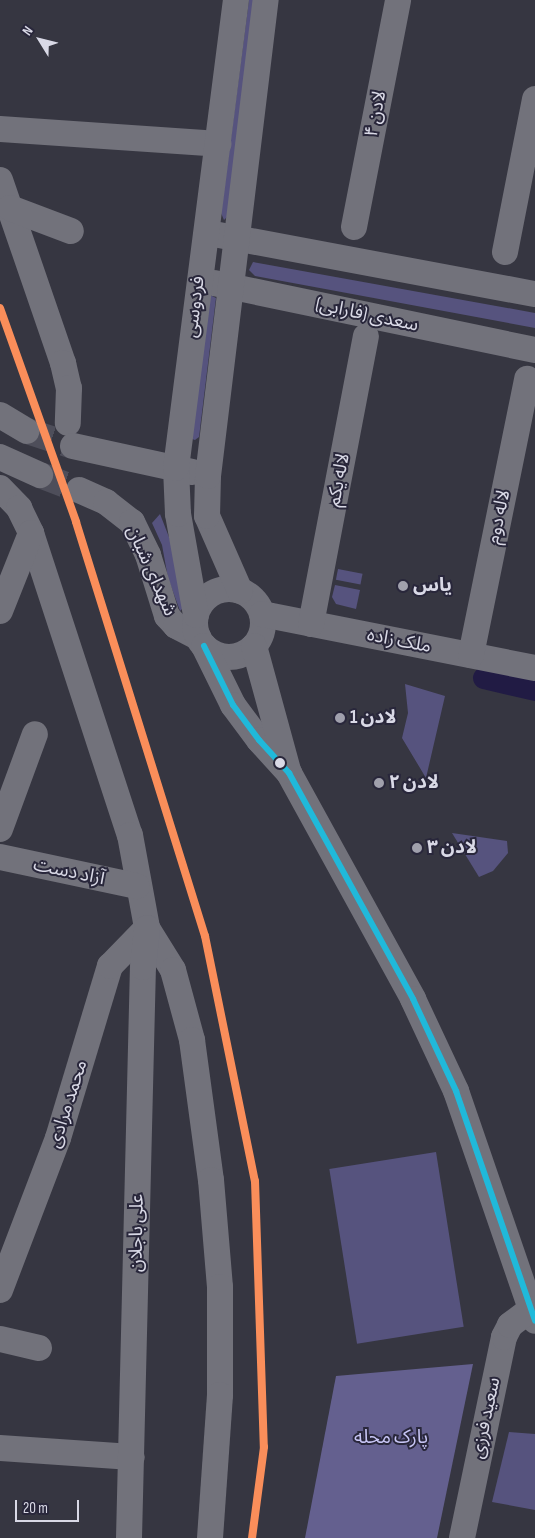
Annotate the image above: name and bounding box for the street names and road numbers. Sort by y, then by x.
street label: لادن ۴ [360,89,392,139]
street label: فردوسی [180,275,210,339]
street label: سعدی (فارابی) [313,293,421,337]
street label: لاله یکم [323,451,355,509]
street label: لاله دوم [482,488,516,546]
street label: شهدای شبان [121,522,181,620]
street label: ملک زاده [365,624,433,658]
street label: آزاد دست [31,853,107,891]
street label: محمد مرادی [43,1057,93,1151]
street label: علی باجلان [125,1194,149,1272]
street label: سعید فرزی [466,1375,506,1461]

